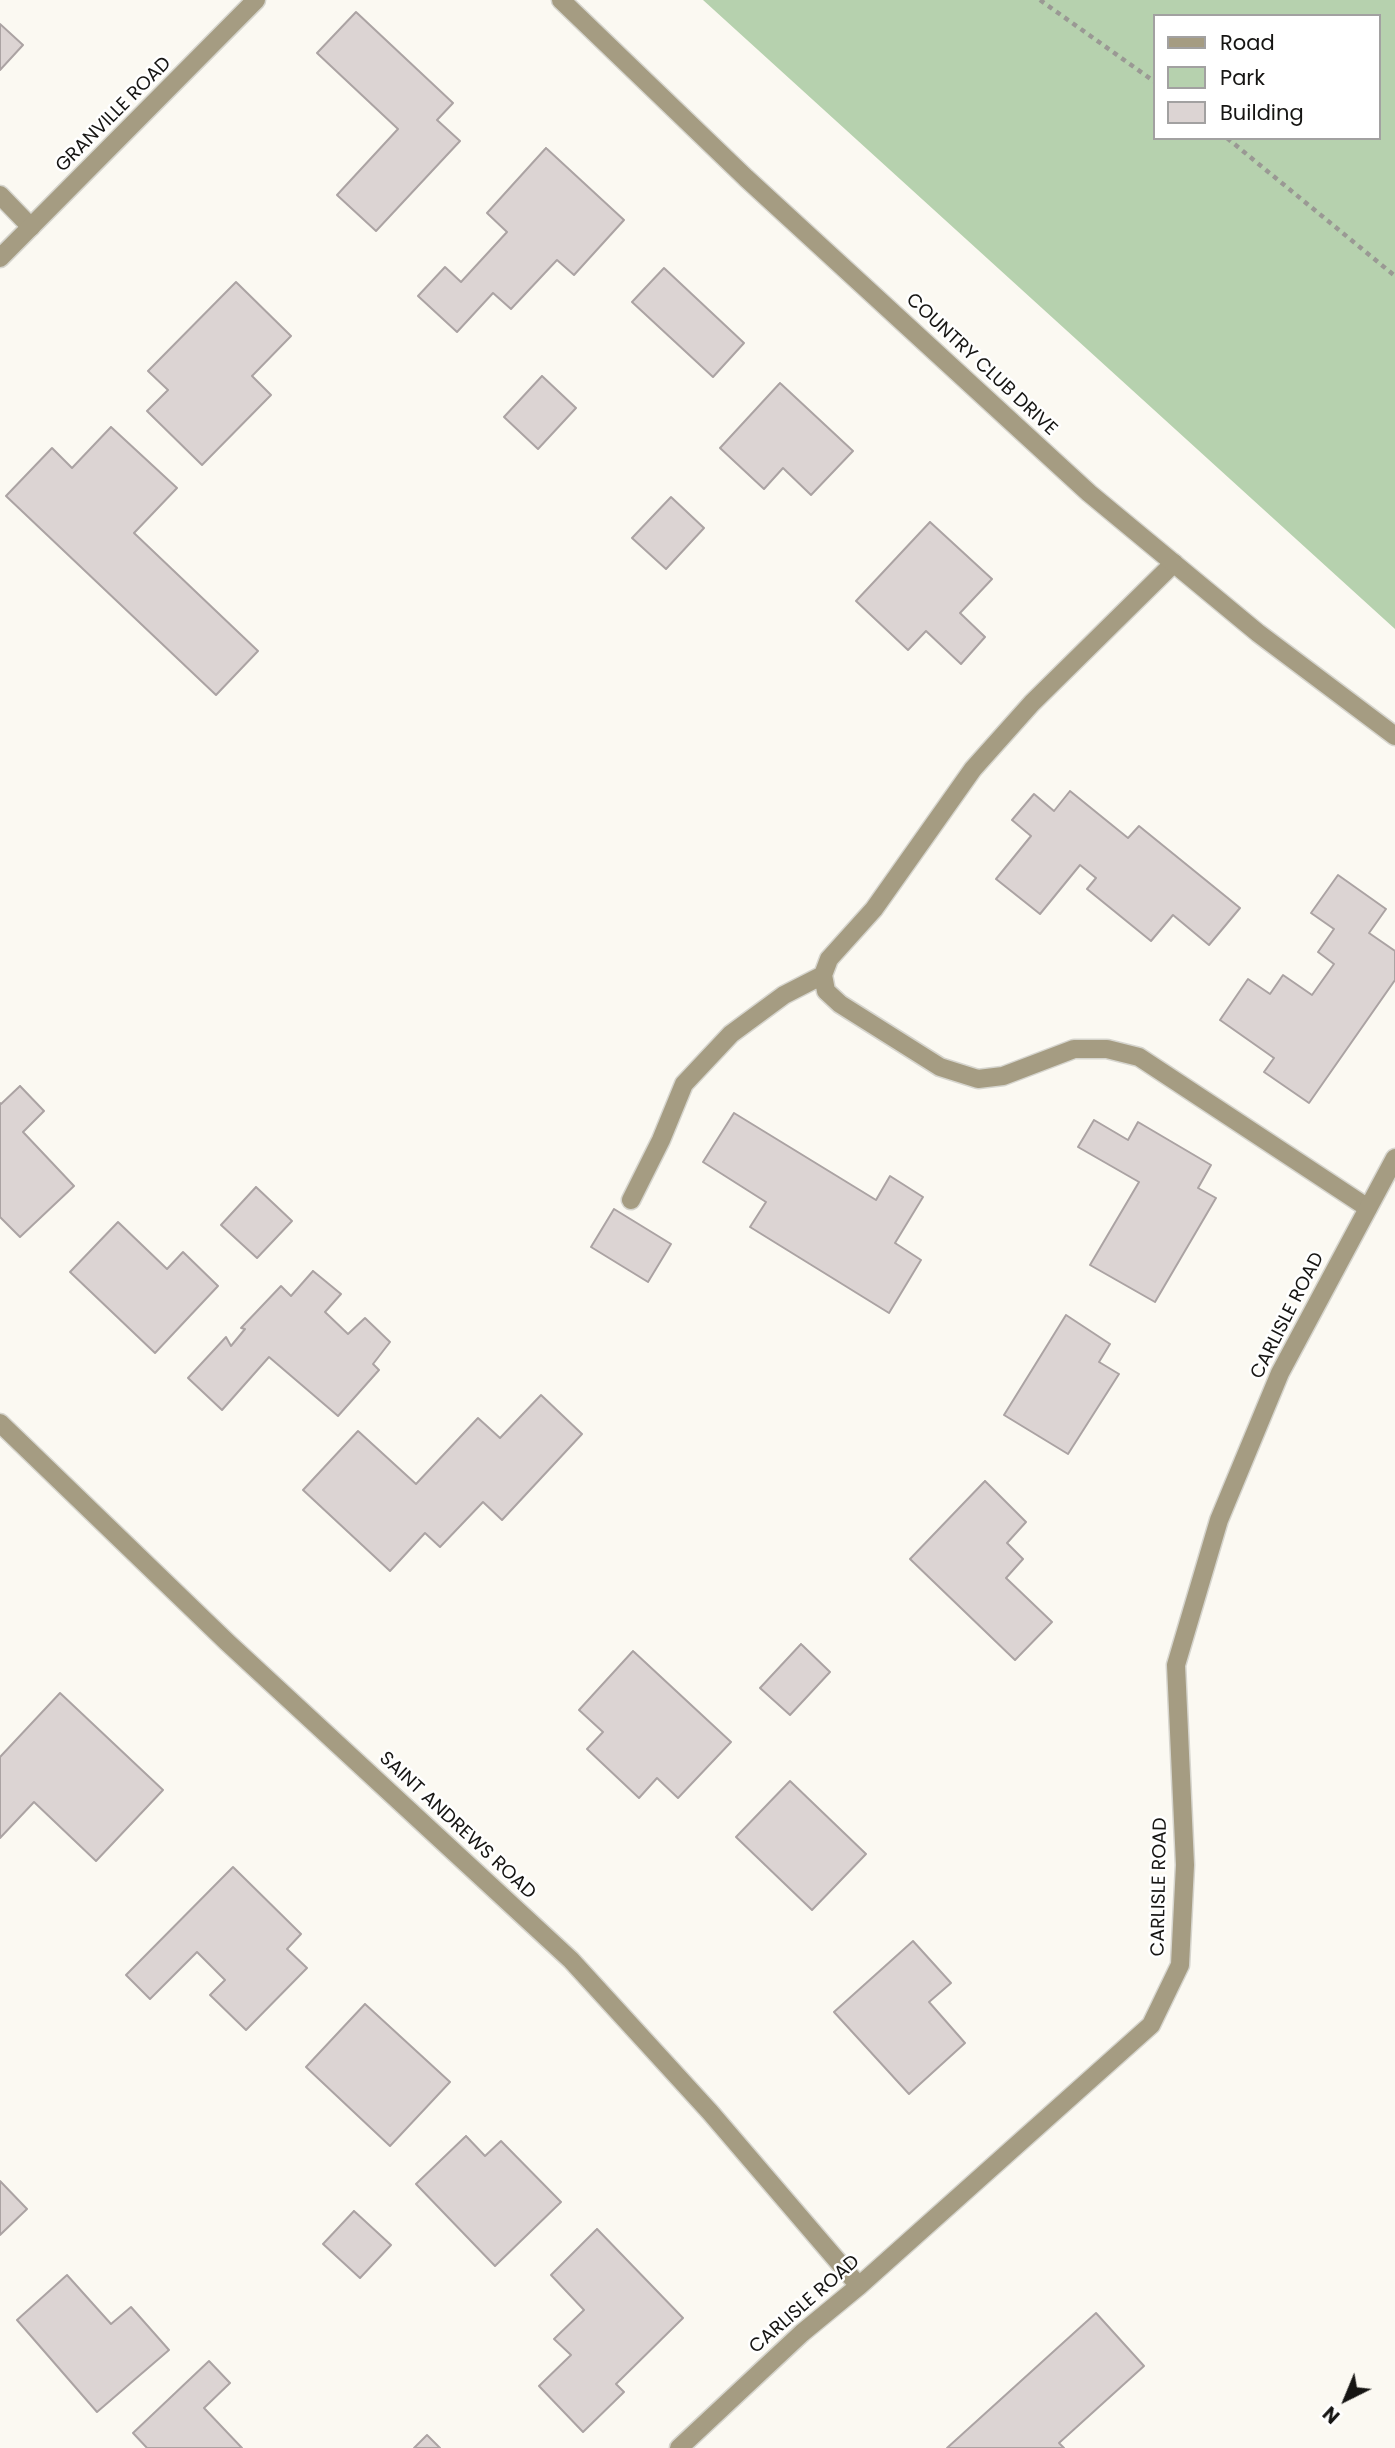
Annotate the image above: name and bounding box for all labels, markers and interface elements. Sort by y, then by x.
legend [1154,14,1381,140]
text: Road [1220,28,1275,57]
street label: GRANVILLE ROAD [52,53,176,177]
text: Park [1220,63,1265,92]
text: Building [1220,98,1304,127]
street label: COUNTRY CLUB DRIVE [901,289,1061,441]
street label: CARLISLE ROAD [1246,1249,1330,1383]
street label: SAINT ANDREWS ROAD [374,1748,540,1904]
street label: CARLISLE ROAD [1147,1817,1173,1957]
street label: CARLISLE ROAD [745,2251,865,2359]
north arrow [1311,2364,1381,2434]
text: N [1317,2400,1346,2429]

